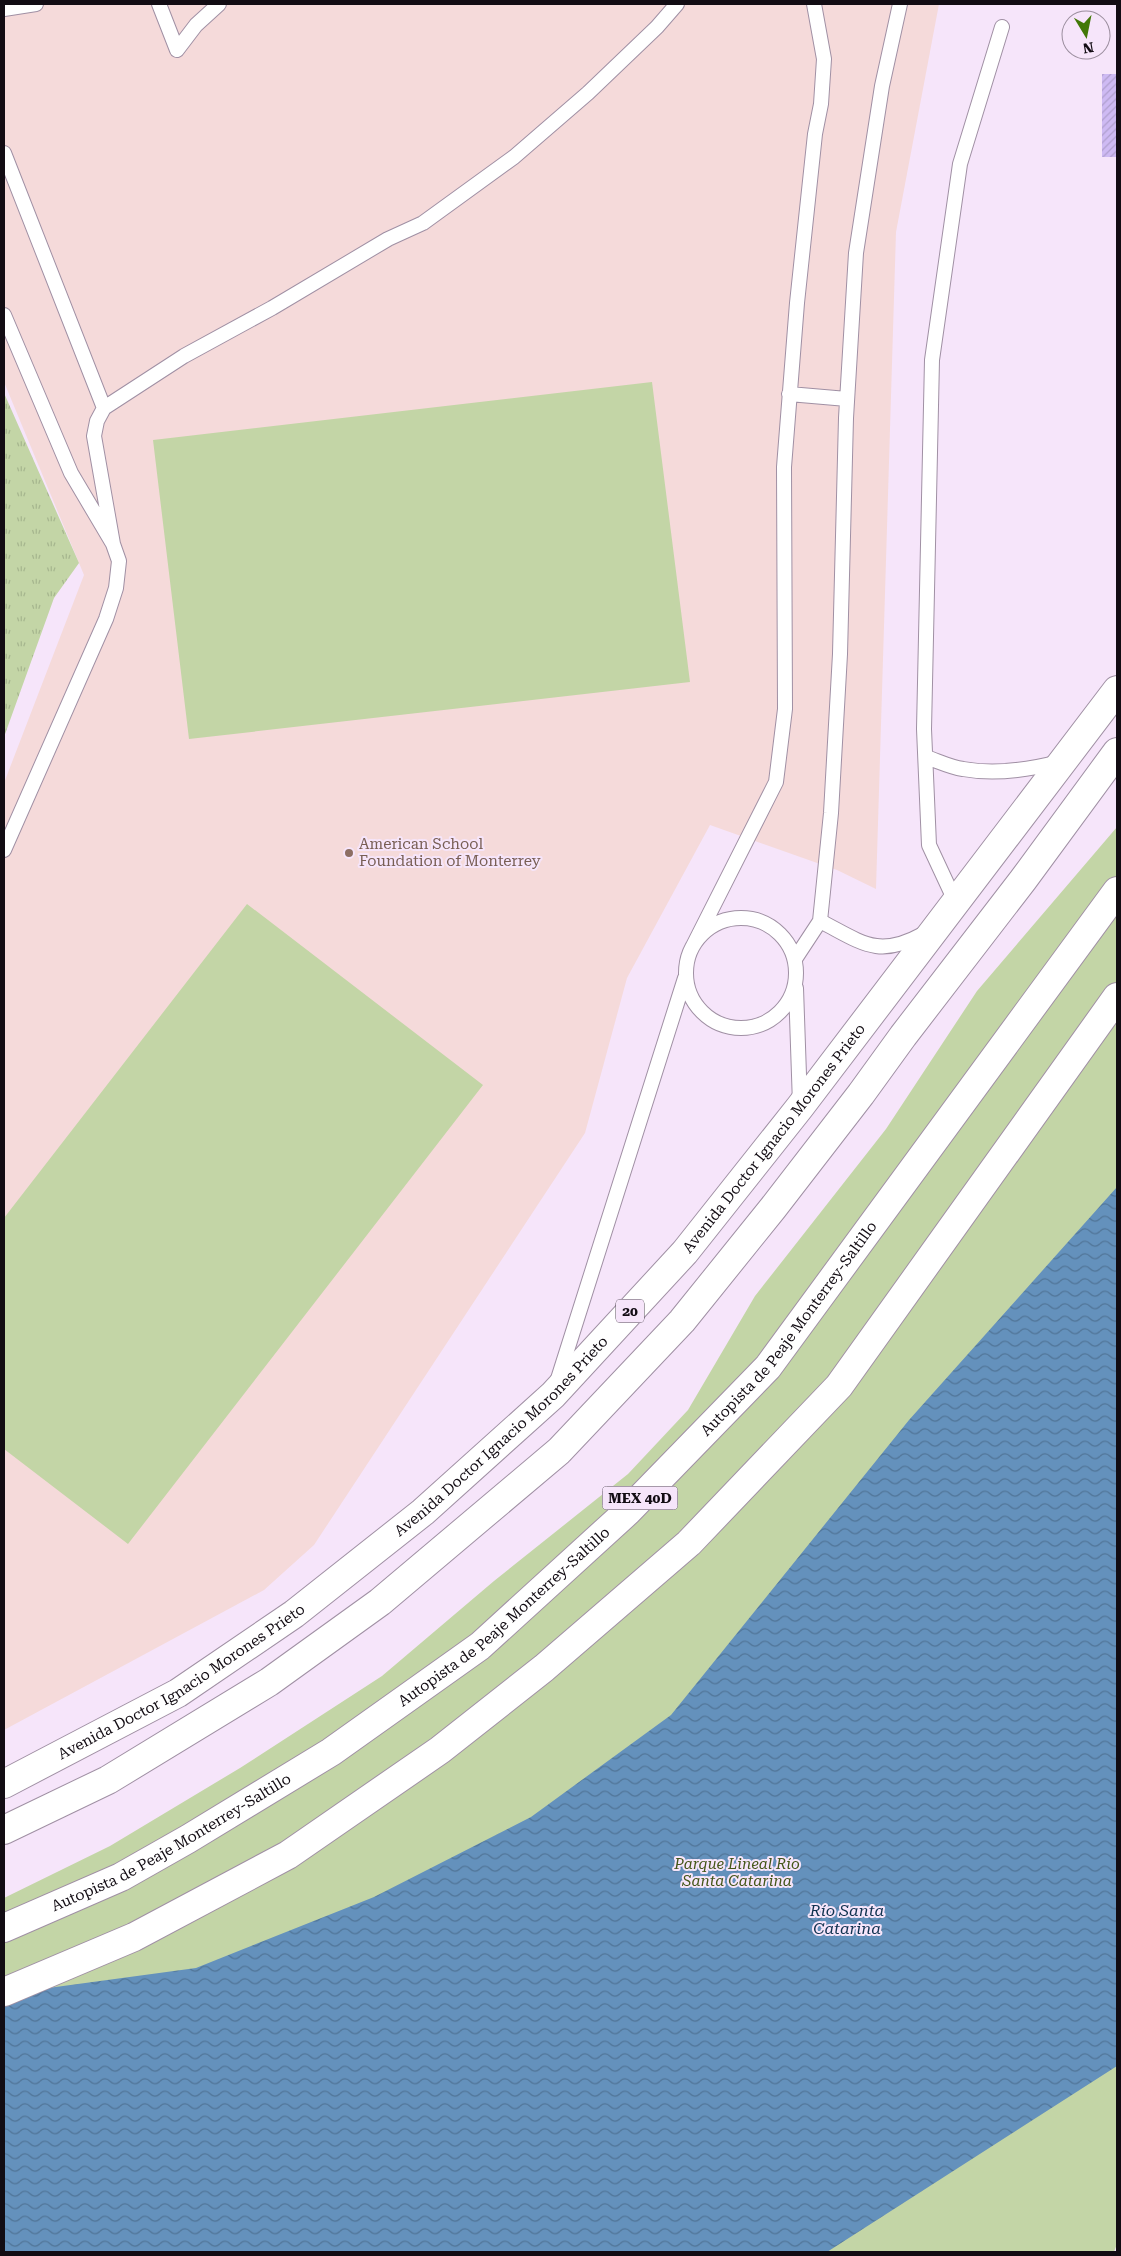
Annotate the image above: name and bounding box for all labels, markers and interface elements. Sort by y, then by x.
north arrow [1061,10,1111,60]
text: N [1081,39,1095,57]
place label: American School Foundation of Monterrey [359,835,541,870]
marker: American School Foundation of Monterrey [343,847,355,859]
street label: Avenida Doctor Ignacio Morones Prieto [679,1020,869,1256]
street label: Autopista de Peaje Monterrey-Saltillo [697,1218,881,1440]
road number: 20 [616,1300,644,1322]
street label: Avenida Doctor Ignacio Morones Prieto [391,1332,612,1540]
road number: MEX 40D [602,1486,678,1510]
street label: Autopista de Peaje Monterrey-Saltillo [395,1523,614,1710]
street label: Avenida Doctor Ignacio Morones Prieto [55,1600,308,1763]
street label: Autopista de Peaje Monterrey-Saltillo [49,1770,294,1915]
park label: Parque Lineal Río Santa Catarina [673,1855,800,1890]
water label: Río Santa Catarina [809,1901,884,1938]

